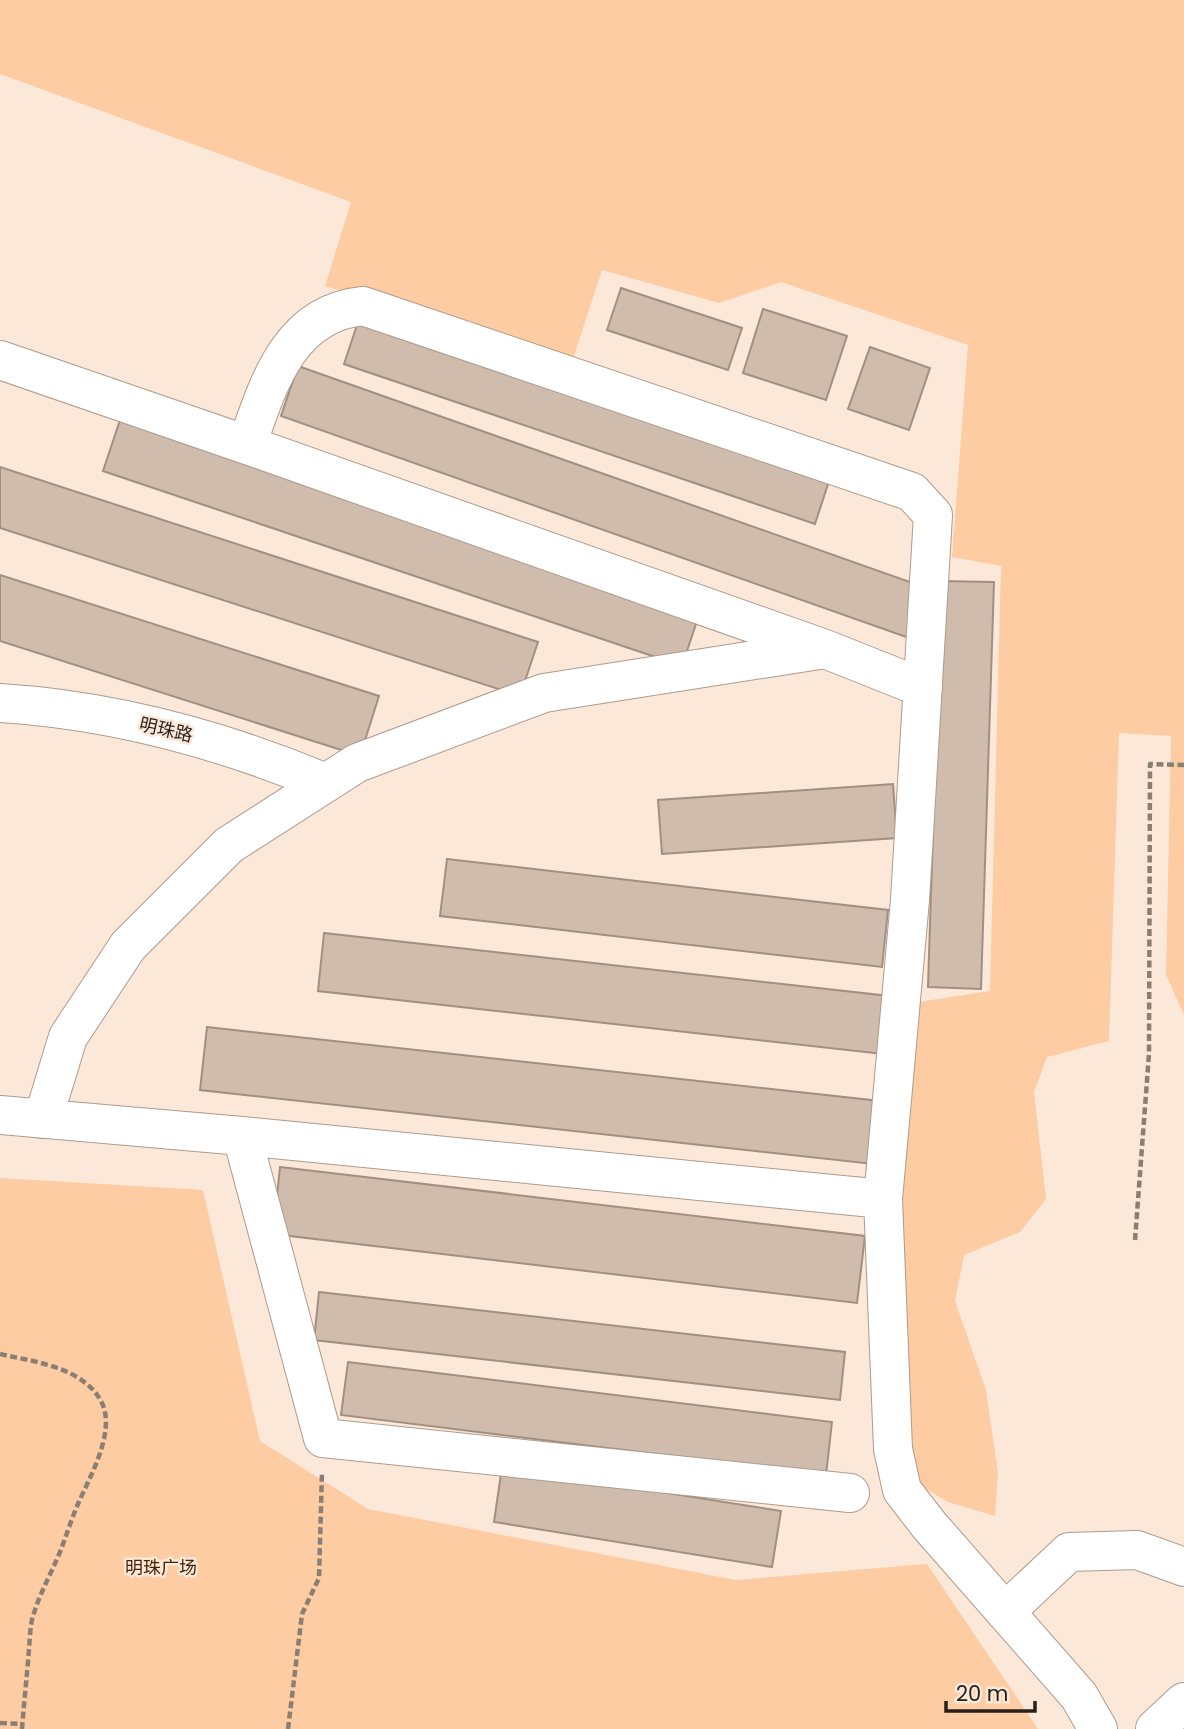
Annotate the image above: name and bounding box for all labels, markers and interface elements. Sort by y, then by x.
street label: 明珠路 [137,711,195,748]
park label: 明珠广场 [125,1555,197,1580]
scale bar [946,1670,1035,1714]
text: 20 m [956,1679,1009,1708]

